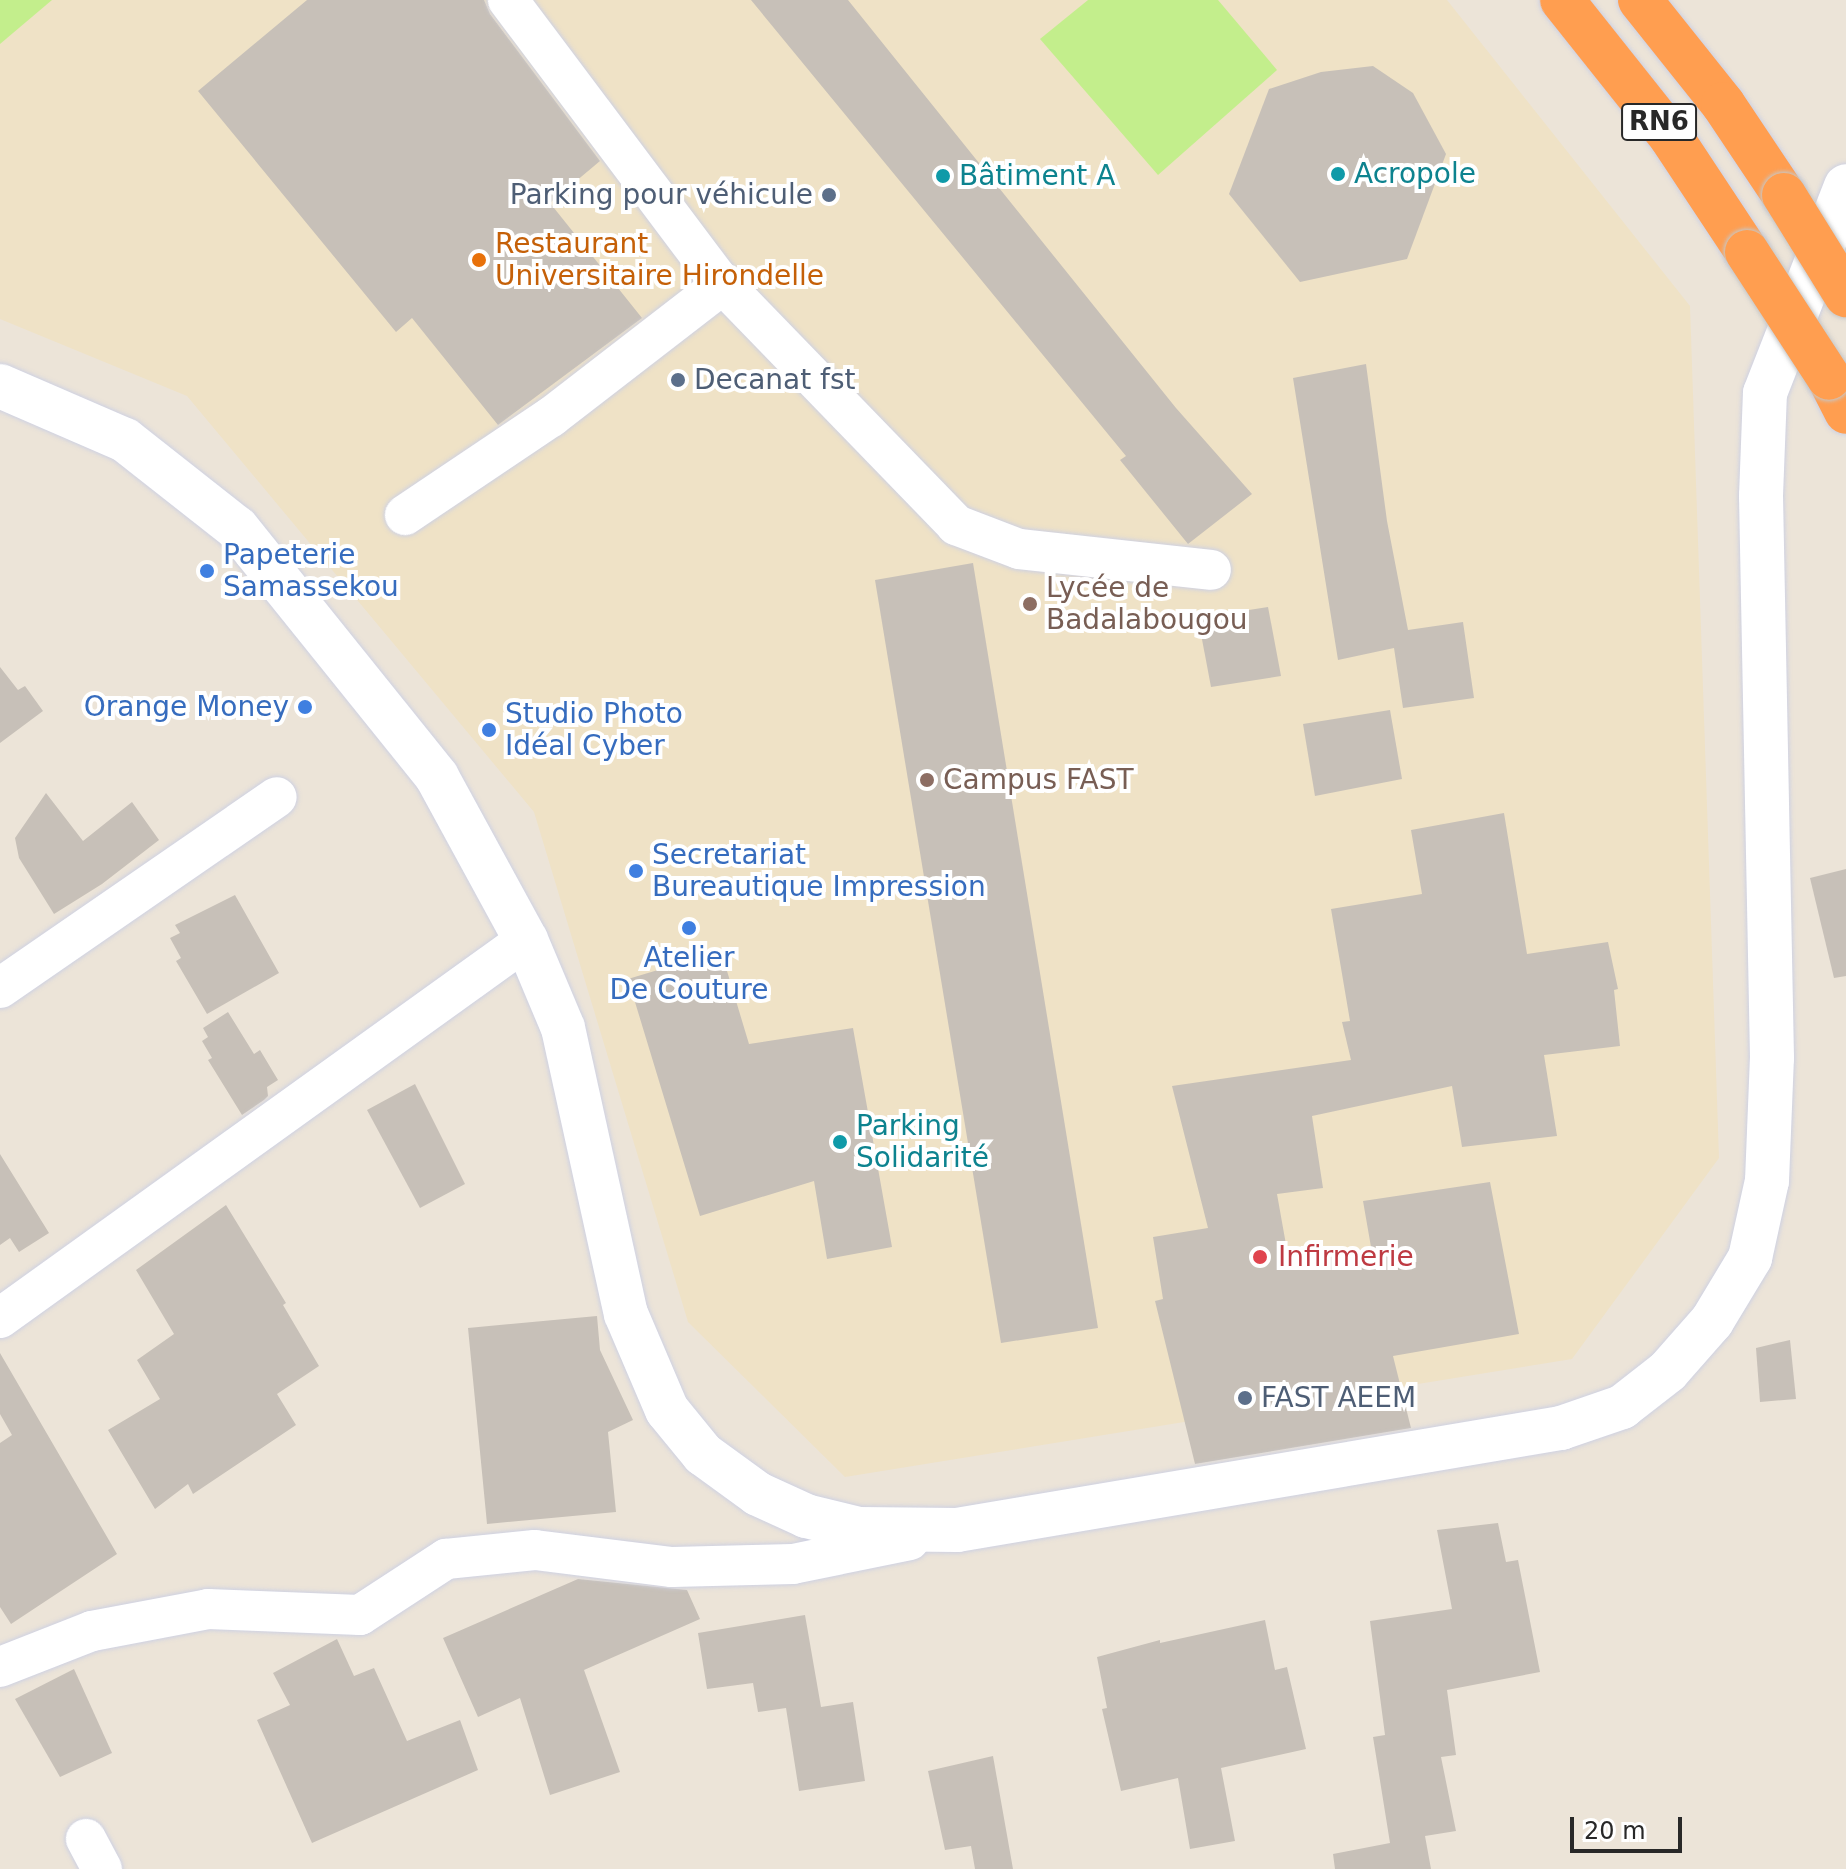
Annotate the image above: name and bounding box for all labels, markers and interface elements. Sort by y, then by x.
road number: RN6 [1621,100,1697,144]
place label: Acropole [1354,157,1476,191]
place label: Bâtiment A [959,159,1115,193]
marker: Acropole [1329,165,1347,183]
marker: Bâtiment A [934,167,952,185]
place label: Parking pour véhicule [510,178,813,212]
marker: Parking pour véhicule [820,186,838,204]
place label: Restaurant Universitaire Hirondelle [495,227,824,293]
marker: Restaurant Universitaire Hirondelle [470,251,488,269]
place label: Decanat fst [694,363,856,397]
marker: Decanat fst [669,371,687,389]
place label: Papeterie Samassekou [223,538,399,604]
marker: Papeterie Samassekou [198,562,216,580]
place label: Lycée de Badalabougou [1046,571,1248,637]
marker: Lycée de Badalabougou [1021,595,1039,613]
place label: Orange Money [84,690,289,724]
place label: Studio Photo Idéal Cyber [505,697,683,763]
marker: Orange Money [296,698,314,716]
marker: Studio Photo Idéal Cyber [480,721,498,739]
place label: Campus FAST [943,763,1134,797]
marker: Campus FAST [918,771,936,789]
place label: Secretariat Bureautique Impression [652,838,986,904]
marker: Secretariat Bureautique Impression [627,862,645,880]
marker: Atelier De Couture [680,919,698,937]
place label: Atelier De Couture [610,941,768,1007]
place label: Parking Solidarité [856,1109,989,1175]
marker: Parking Solidarité [831,1133,849,1151]
place label: Infirmerie [1278,1240,1414,1274]
marker: Infirmerie [1249,1246,1271,1268]
place label: FAST AEEM [1261,1381,1416,1415]
marker: FAST AEEM [1236,1389,1254,1407]
scale bar [1574,1801,1686,1851]
text: 20 m [1584,1817,1646,1845]

